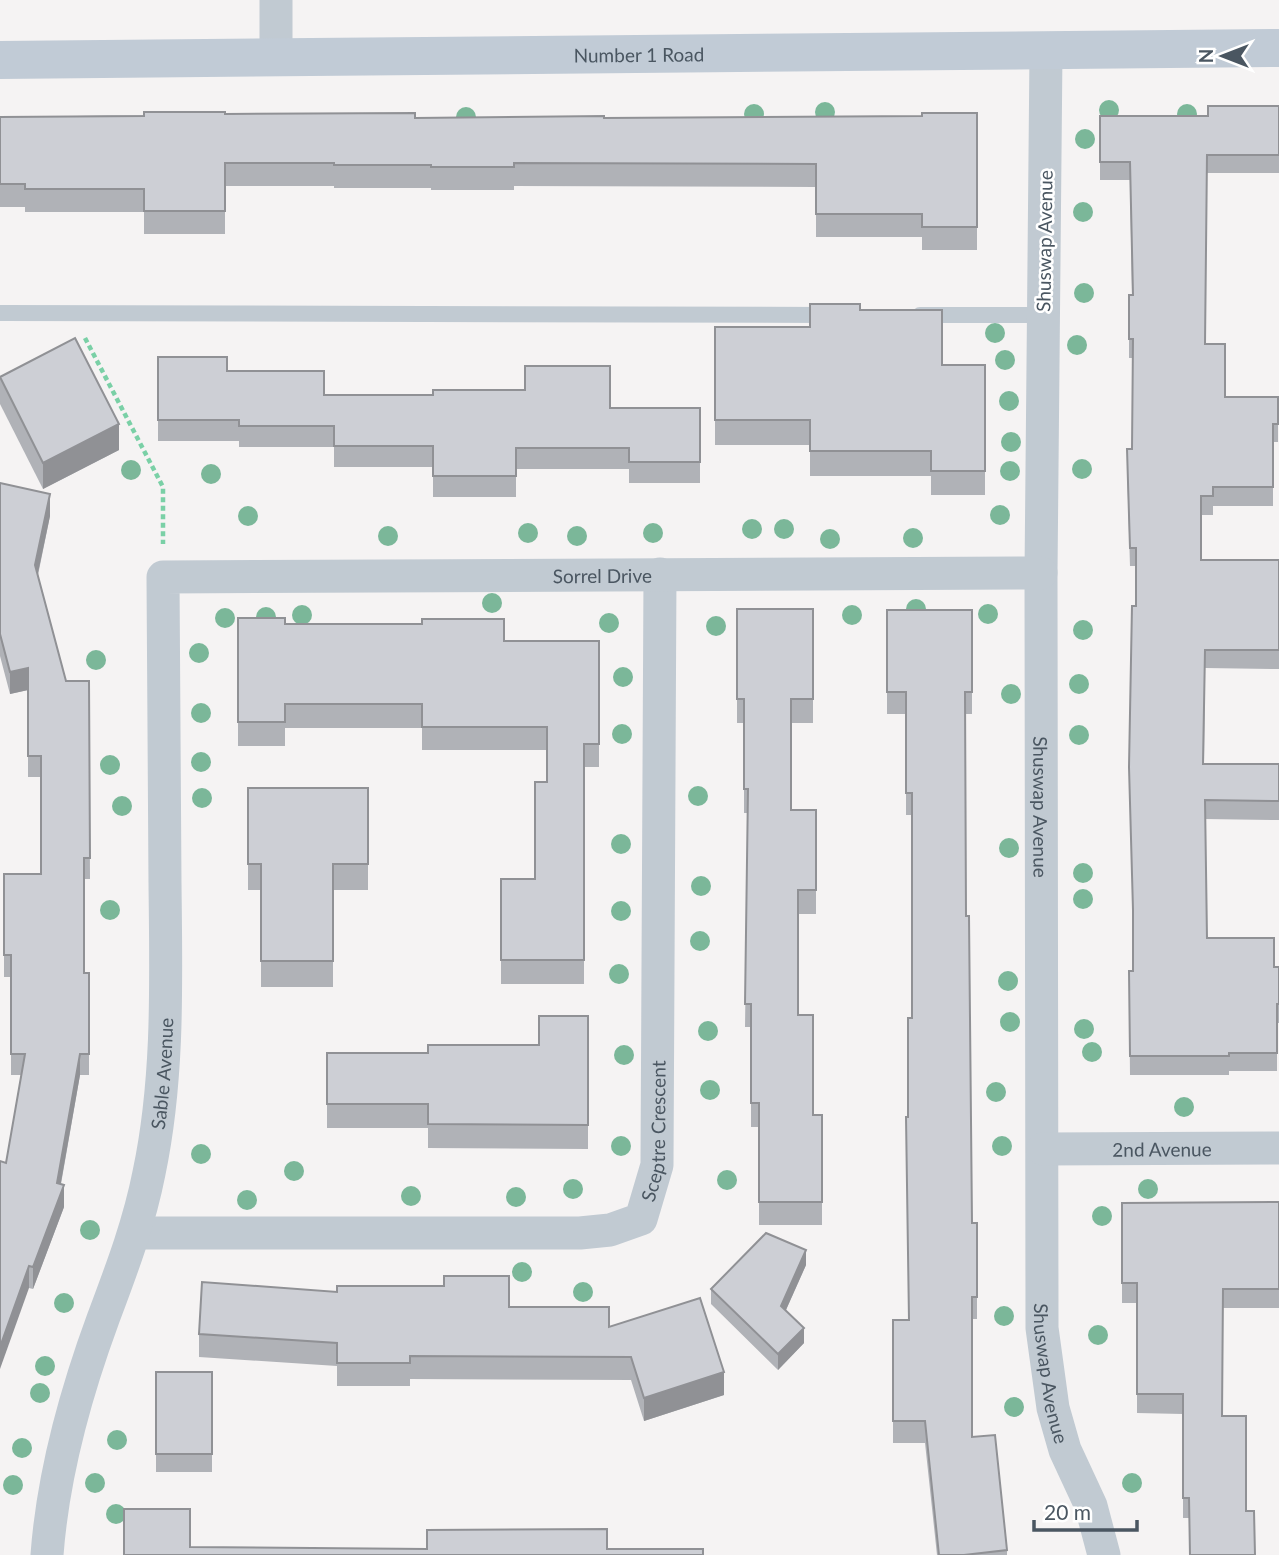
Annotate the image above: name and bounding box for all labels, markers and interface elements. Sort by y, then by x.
north arrow [1188,21,1258,91]
street label: Number 1 Road [573,42,704,66]
text: N [1194,49,1217,63]
street label: Shuswap Avenue [1031,170,1057,312]
street label: Sorrel Drive [553,563,652,587]
street label: Shuswap Avenue [1030,736,1053,878]
street label: Sable Avenue [145,1017,177,1131]
street label: Sceptre Crescent [635,1060,669,1204]
street label: 2nd Avenue [1112,1137,1212,1160]
street label: Shuswap Avenue [1030,1303,1074,1446]
scale bar [1034,1488,1137,1532]
text: 20 m [1044,1499,1091,1524]

